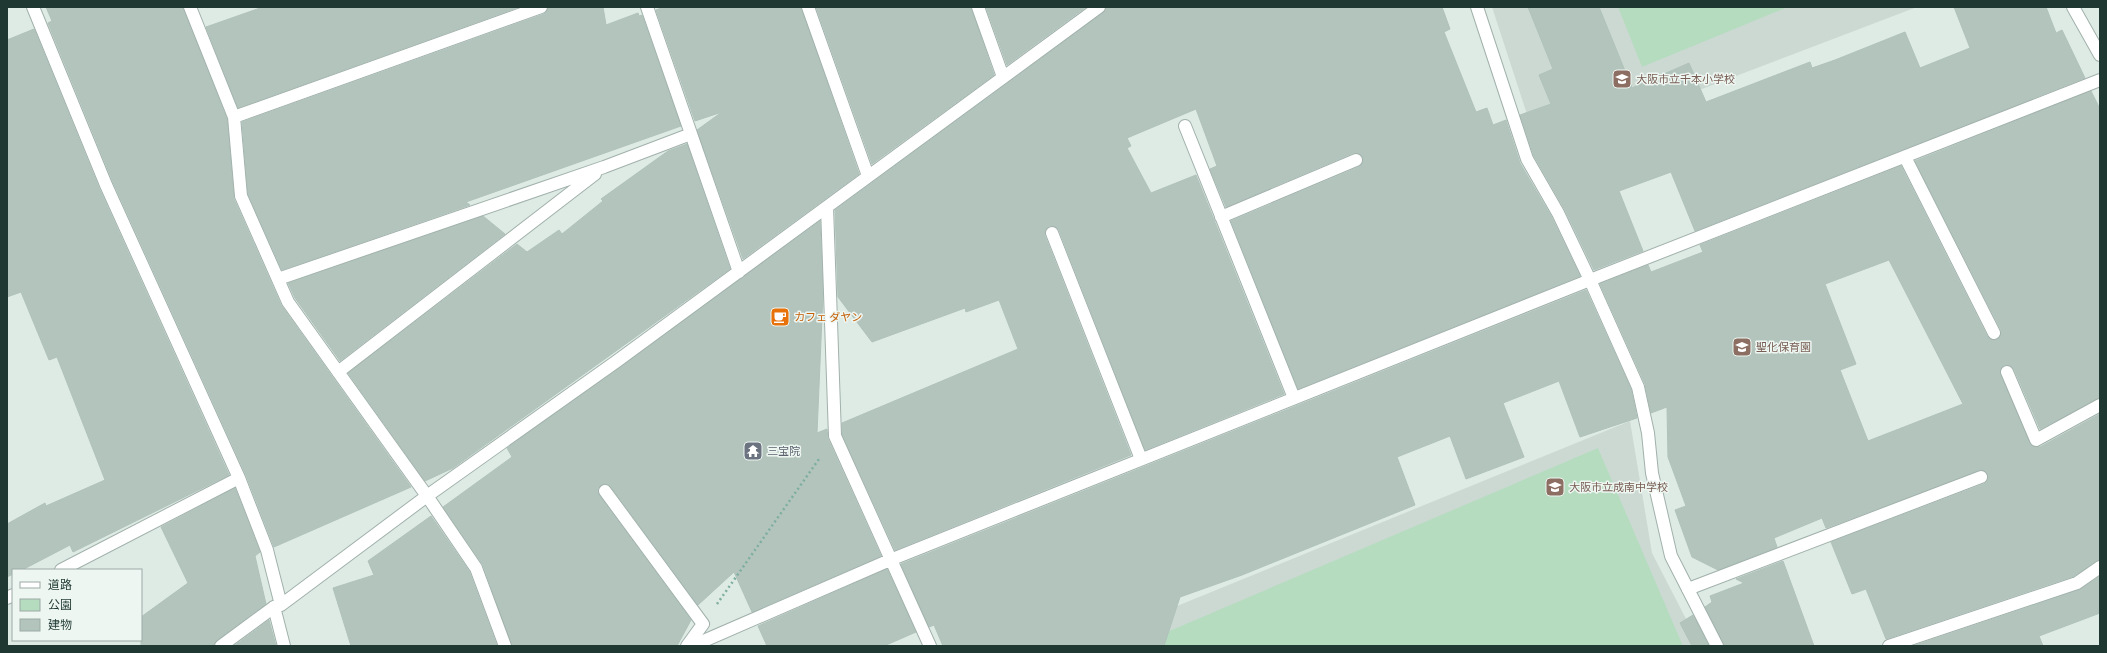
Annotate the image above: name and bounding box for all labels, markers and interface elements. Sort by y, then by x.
school or university icon: 大阪市立千本小学校 [1611,68,1633,90]
place label: 大阪市立千本小学校 [1636,72,1735,85]
cafe icon: カフェ ダヤン [769,306,791,328]
place label: カフェ ダヤン [794,310,862,323]
school or university icon: 聖化保育園 [1731,336,1753,358]
place label: 聖化保育園 [1756,340,1811,353]
temple icon: 三宝院 [742,440,764,462]
place label: 三宝院 [767,444,800,457]
school or university icon: 大阪市立成南中学校 [1544,476,1566,498]
place label: 大阪市立成南中学校 [1569,480,1668,493]
legend [12,569,142,641]
text: 道路 [48,577,72,591]
text: 公園 [48,597,72,611]
text: 建物 [48,617,72,631]

